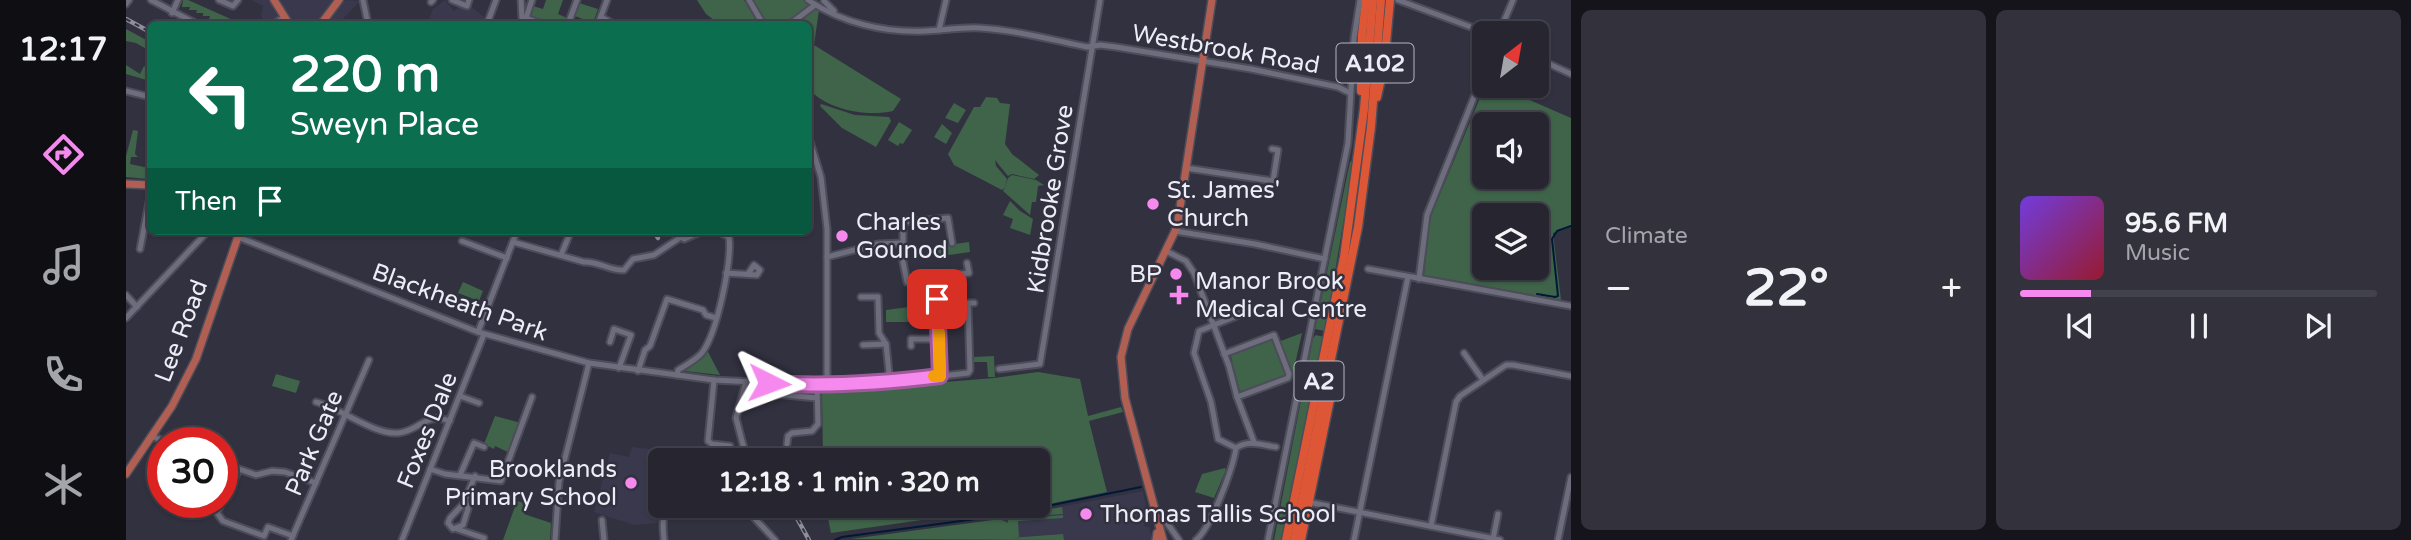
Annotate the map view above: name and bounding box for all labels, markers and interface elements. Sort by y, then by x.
street label: Westbrook Road [1130,19,1322,80]
north arrow [1472,21,1549,98]
map controls [1472,21,1549,280]
text: 12:17 [19,31,107,69]
road number: A102 [1336,44,1414,82]
text: 220 m [290,46,440,105]
icon: left [175,49,266,140]
street label: Kidbrooke Grove [1021,103,1080,295]
text: Sweyn Place [290,106,479,144]
button: sound [1472,112,1549,189]
icon: directions [39,130,88,179]
place label: St. James' Church [1167,176,1280,233]
icon: arrive [251,182,289,220]
text: Then [175,186,237,217]
marker: St. James' Church [1145,196,1161,212]
button: layers [1472,203,1549,280]
place label: Charles Gounod [856,208,948,265]
text: 95.6 FM [2125,208,2228,239]
text: Climate [1605,222,1688,250]
marker: Charles Gounod [834,228,850,244]
text: Music [2125,239,2190,267]
icon: music [39,240,88,289]
street label: Blackheath Park [368,257,551,348]
text: 22° [1744,257,1829,320]
place label: BP [1129,260,1162,289]
marker: BP [1168,266,1184,282]
text: − [1605,266,1632,312]
text: + [1941,266,1962,312]
place label: Manor Brook Medical Centre [1195,267,1367,324]
pin [907,269,967,329]
street label: Lee Road [149,276,214,387]
icon: arrive [918,280,956,318]
marker: Manor Brook Medical Centre [1169,285,1189,305]
icon: previous [2061,307,2099,345]
icon: pause [2180,307,2218,345]
icon: next [2299,307,2337,345]
position arrow [732,346,806,420]
icon: phone [39,350,88,399]
road number: A2 [1294,362,1344,400]
street label: Foxes Dale [391,368,464,493]
street label: Park Gate [279,386,350,500]
speed limit sign: 30 [147,427,238,518]
place label: Brooklands Primary School [445,455,617,512]
icon: climate [39,460,88,509]
text: 12:18 · 1 min · 320 m [718,467,980,498]
marker: Brooklands Primary School [623,475,639,491]
place label: Thomas Tallis School [1100,500,1336,529]
marker: Thomas Tallis School [1078,506,1094,522]

